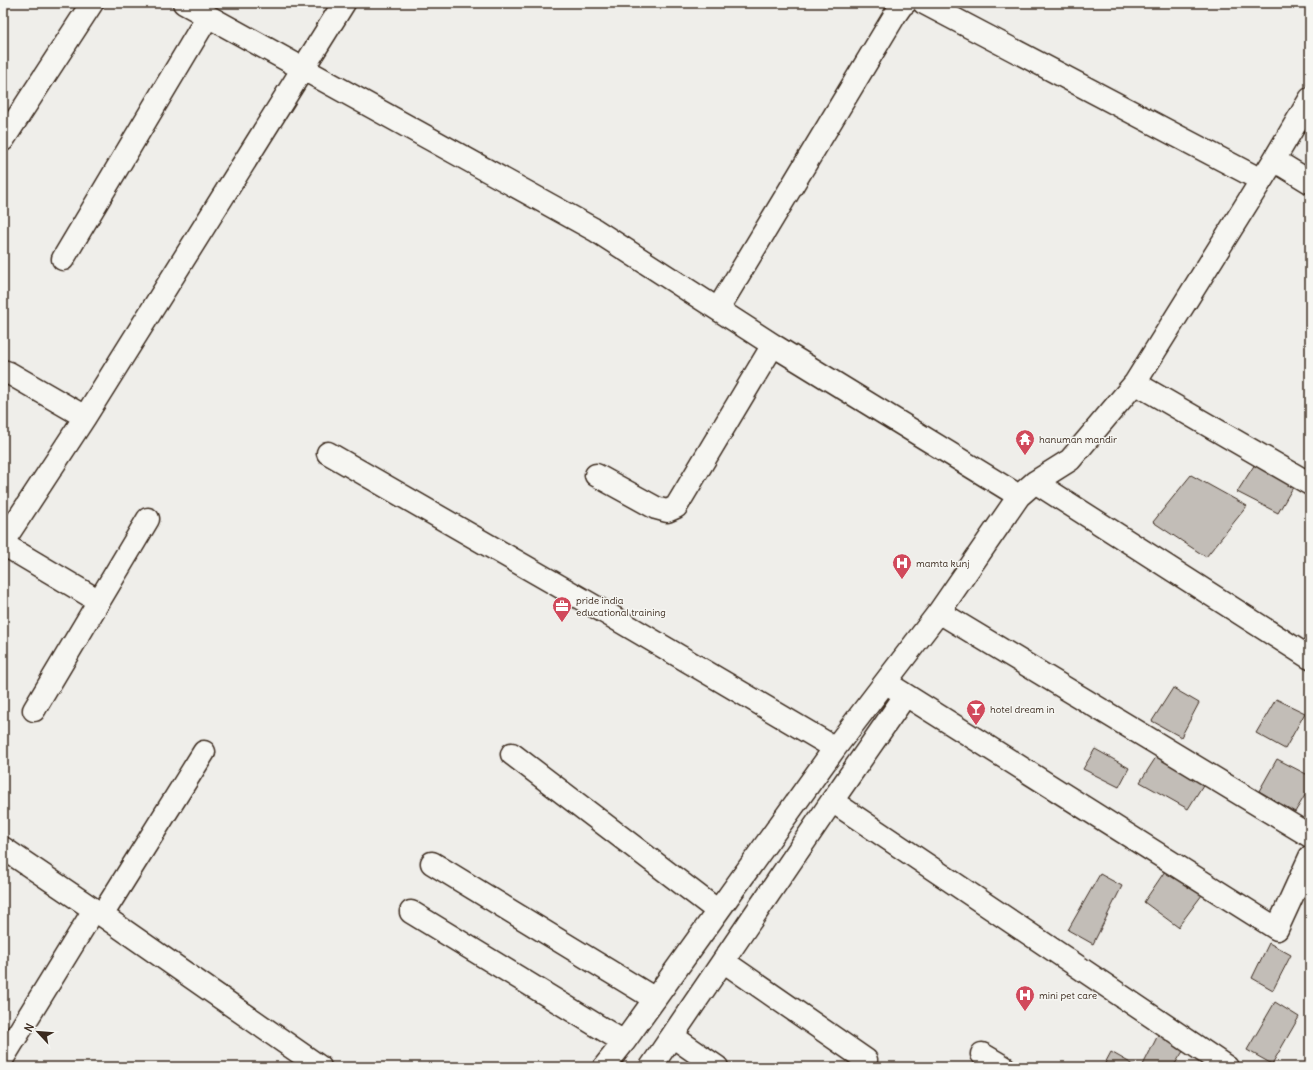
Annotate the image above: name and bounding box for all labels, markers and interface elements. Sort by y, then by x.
temple icon: hanuman mandir [1014,428,1036,456]
place label: hanuman mandir [1039,433,1117,446]
hospital icon: mamta kunj [891,552,913,580]
place label: mamta kunj [916,557,970,570]
place label: pride india educational training [576,594,666,619]
office icon: pride india educational training [551,595,573,623]
bar icon: hotel dream in [965,698,987,726]
place label: hotel dream in [990,703,1055,716]
hospital icon: mini pet care [1014,984,1036,1012]
place label: mini pet care [1039,989,1097,1002]
north arrow [18,1012,58,1052]
text: N [21,1021,37,1034]

